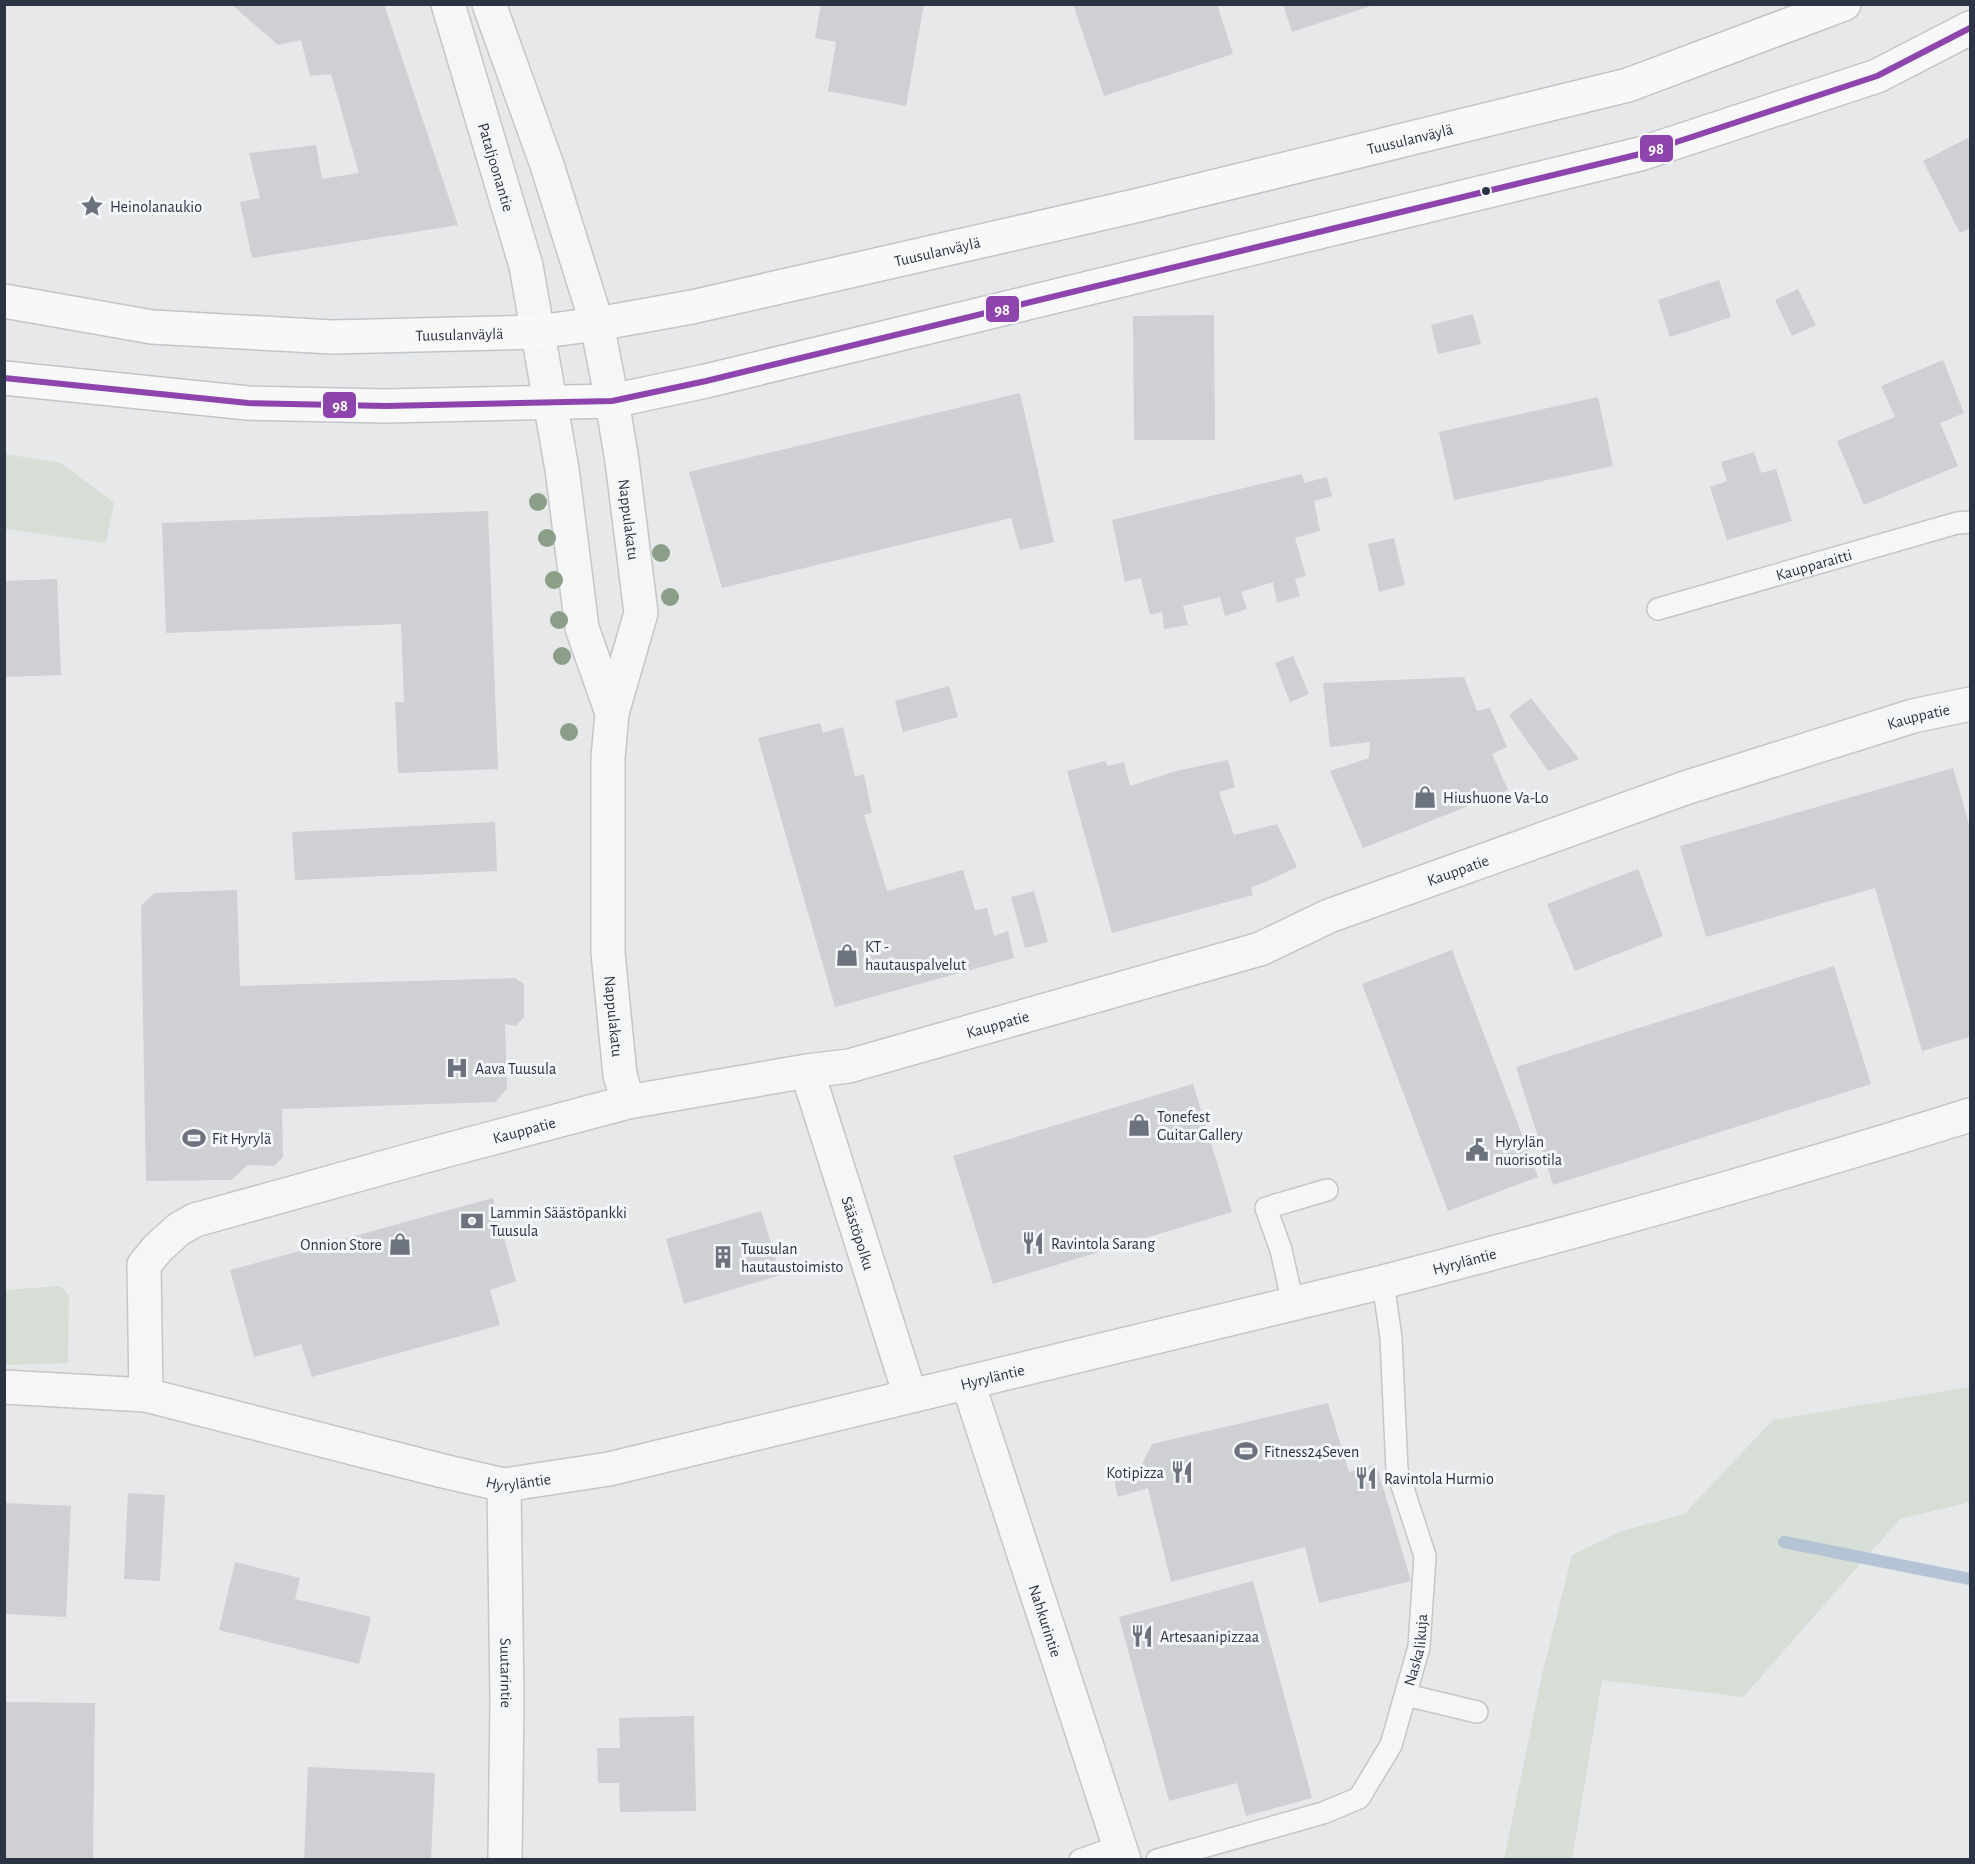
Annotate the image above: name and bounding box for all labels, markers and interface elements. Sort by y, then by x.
street label: Pataljoonantie [475,121,516,213]
street label: Tuusulanväylä [1365,121,1455,158]
line badge: 98 [1639,134,1674,163]
text: 98 [1648,141,1664,157]
unlabelled marker [1480,185,1492,197]
place icon: Heinolanaukio [79,193,105,219]
place label: Heinolanaukio [110,199,202,215]
street label: Tuusulanväylä [893,234,982,270]
line badge: 98 [985,295,1020,323]
text: 98 [994,302,1010,318]
street label: Tuusulanväylä [415,326,504,344]
line badge: 98 [322,391,357,419]
text: 98 [332,398,348,414]
street label: Nappulakatu [615,478,641,561]
street label: Kaupparaitti [1774,547,1854,584]
street label: Kauppatie [1885,701,1951,733]
shop icon: Hiushuone Va-Lo [1412,784,1438,810]
place label: Hiushuone Va-Lo [1443,790,1549,806]
street label: Kauppatie [1425,852,1491,889]
place label: KT - hautauspalvelut [865,939,966,973]
shop icon: KT - hautauspalvelut [834,942,860,968]
street label: Nappulakatu [601,975,625,1058]
street label: Kauppatie [965,1008,1031,1041]
hospital icon: Aava Tuusula [444,1055,470,1081]
place label: Aava Tuusula [475,1061,556,1077]
place label: Tonefest Guitar Gallery [1157,1109,1243,1144]
shop icon: Tonefest Guitar Gallery [1126,1112,1152,1138]
street label: Kauppatie [491,1115,557,1147]
sports icon: Fit Hyrylä [181,1125,207,1151]
place label: Fit Hyrylä [212,1131,271,1148]
place label: Hyrylän nuorisotila [1495,1134,1562,1168]
public building icon: Hyrylän nuorisotila [1464,1137,1490,1163]
street label: Säästöpolku [838,1195,877,1272]
place label: Lammin Säästöpankki Tuusula [490,1205,627,1239]
bank icon: Lammin Säästöpankki Tuusula [459,1208,485,1234]
restaurant icon: Ravintola Sarang [1020,1230,1046,1256]
shop icon: Onnion Store [387,1231,413,1257]
place label: Ravintola Sarang [1051,1236,1155,1252]
place label: Onnion Store [300,1237,382,1253]
place label: Tuusulan hautaustoimisto [741,1241,844,1275]
building icon: Tuusulan hautaustoimisto [710,1244,736,1270]
street label: Hyryläntie [1431,1246,1498,1278]
street label: Hyryläntie [959,1362,1026,1393]
sports icon: Fitness24Seven [1233,1438,1259,1464]
place label: Fitness24Seven [1264,1444,1359,1460]
restaurant icon: Kotipizza [1169,1459,1195,1485]
place label: Kotipizza [1106,1465,1164,1481]
restaurant icon: Ravintola Hurmio [1353,1465,1379,1491]
street label: Hyryläntie [484,1471,552,1495]
place label: Ravintola Hurmio [1384,1471,1494,1487]
street label: Nahkurintie [1025,1583,1064,1659]
street label: Naskalikuja [1401,1613,1431,1688]
restaurant icon: Artesaanipizzaa [1129,1623,1155,1649]
place label: Artesaanipizzaa [1160,1629,1259,1645]
street label: Suutarintie [497,1638,514,1708]

